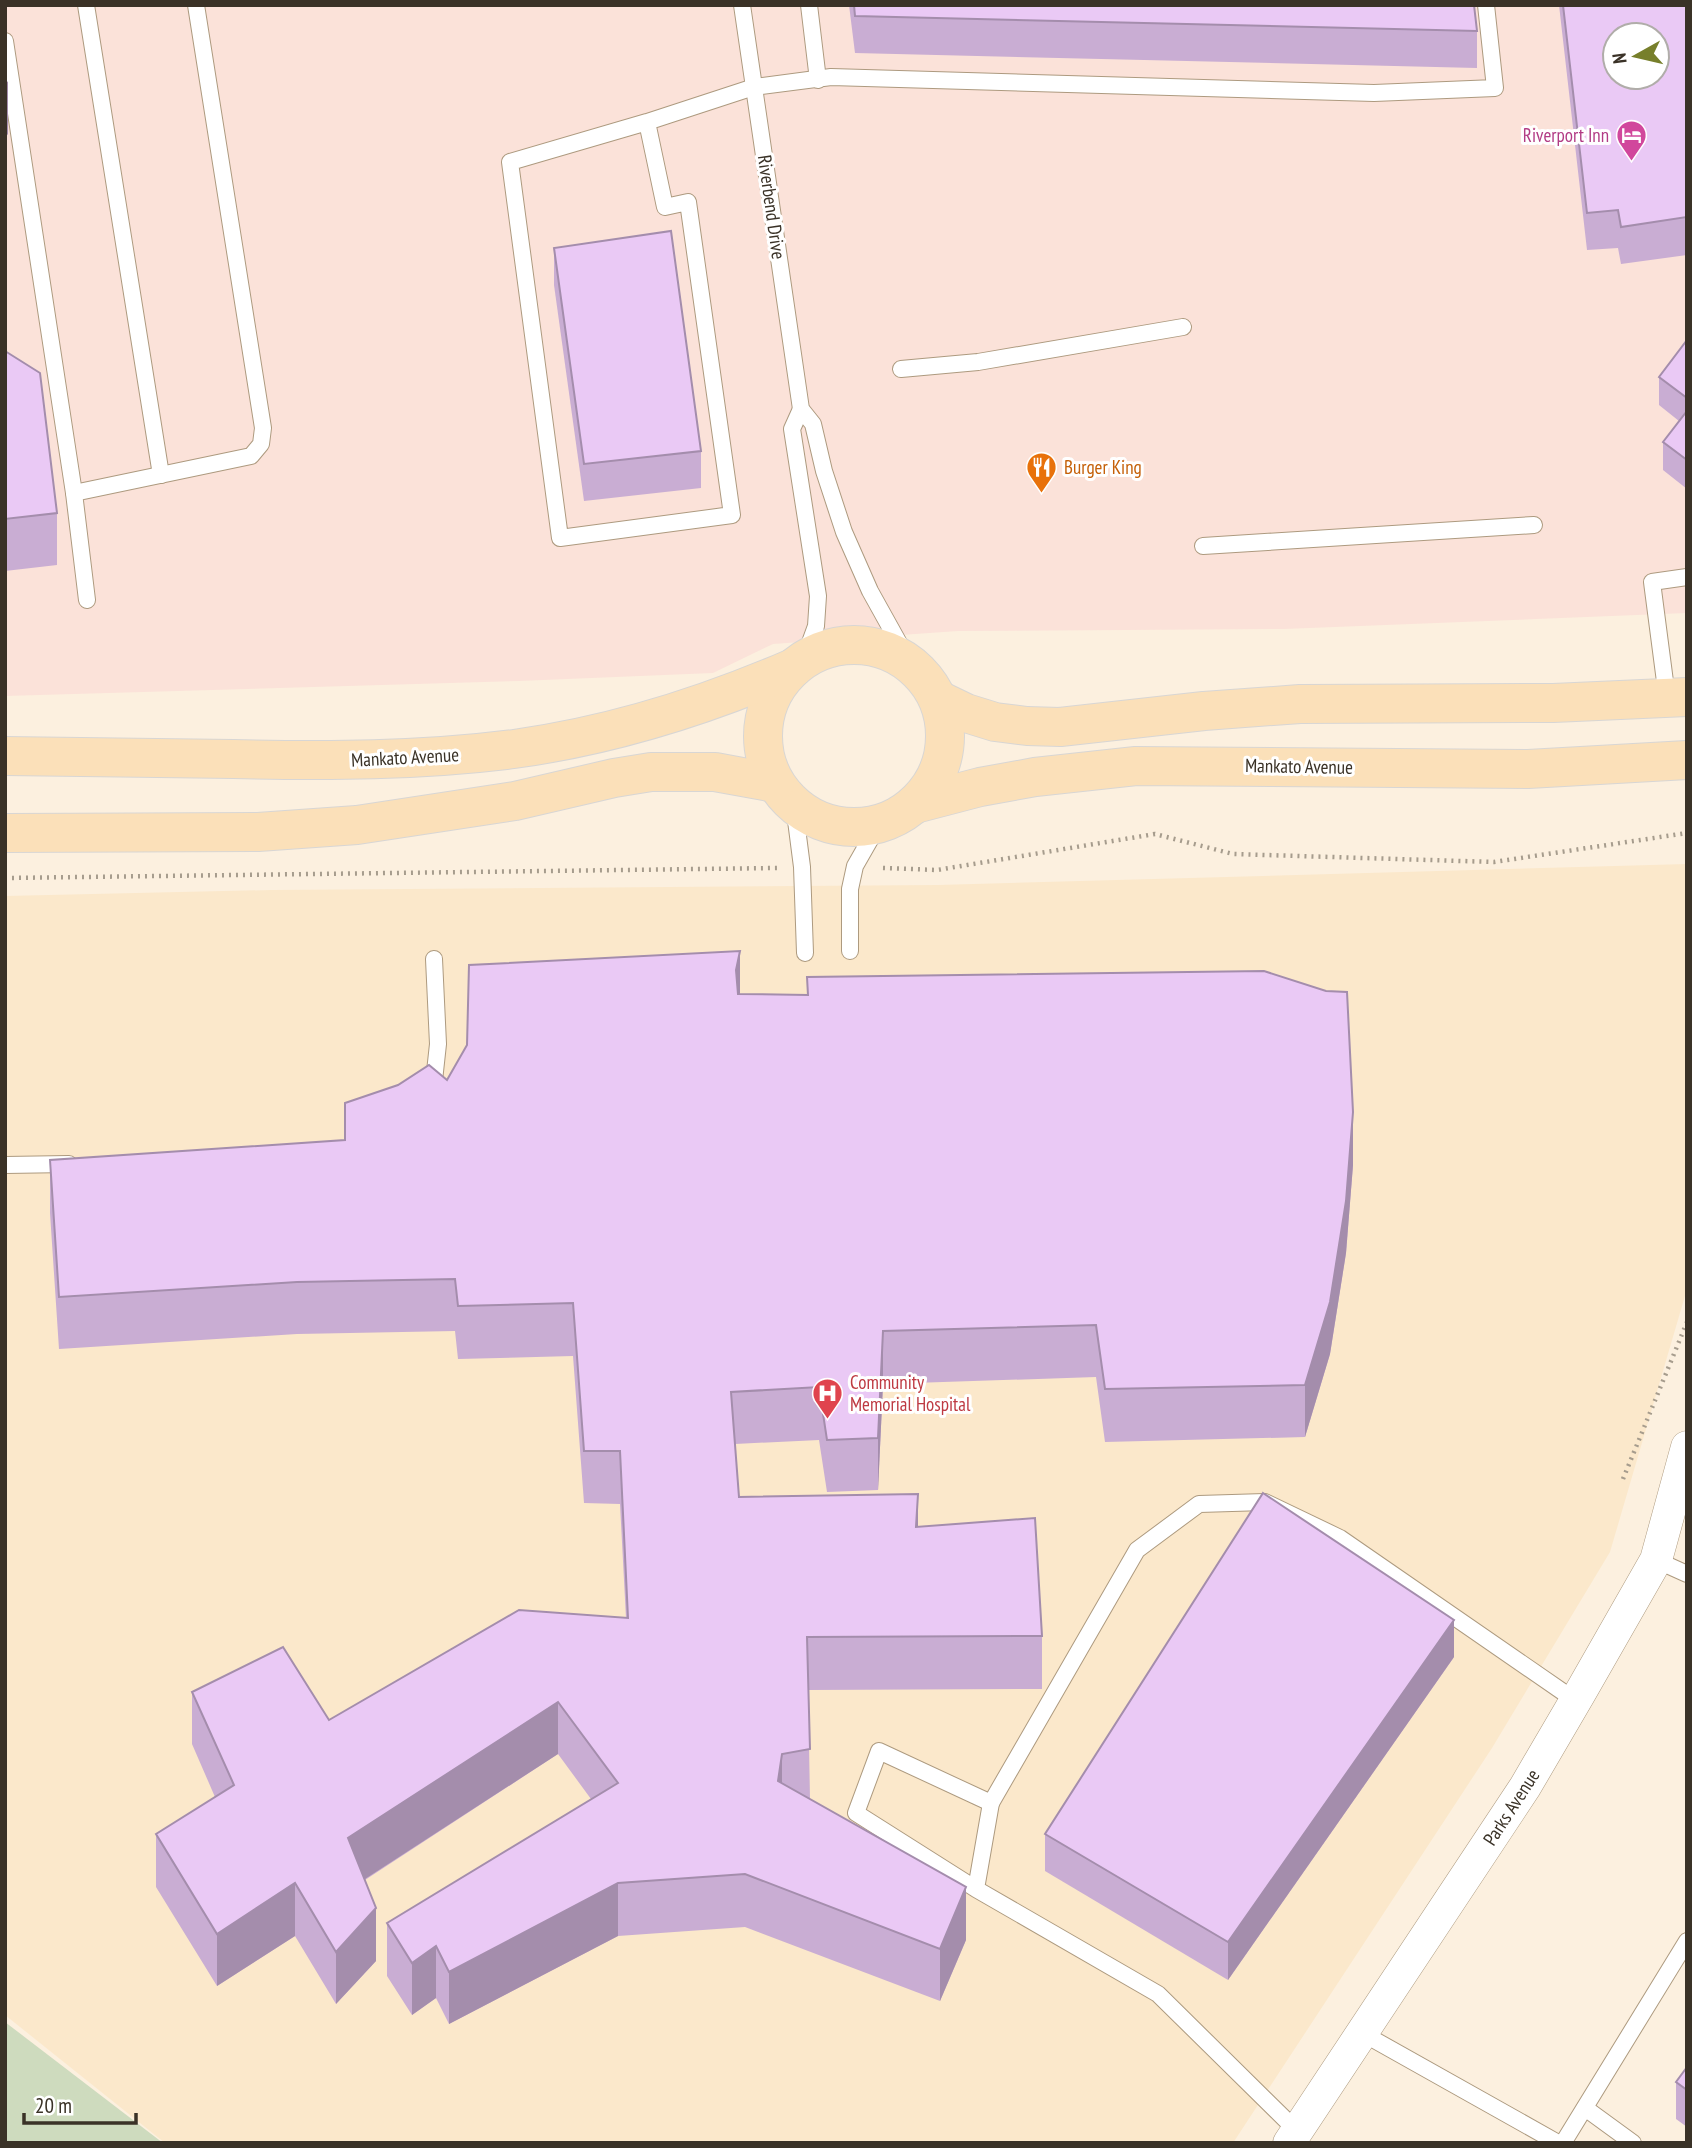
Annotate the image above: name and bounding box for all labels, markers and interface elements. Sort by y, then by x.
north arrow [1601,21,1671,91]
text: N [1607,52,1632,65]
hotel icon: Riverport Inn [1615,118,1649,162]
place label: Riverport Inn [1523,123,1609,147]
street label: Riverbend Drive [753,153,791,261]
restaurant icon: Burger King [1024,450,1058,494]
place label: Burger King [1064,455,1142,479]
street label: Mankato Avenue [351,742,460,772]
street label: Mankato Avenue [1245,753,1353,779]
place label: Community Memorial Hospital [850,1370,971,1416]
hospital icon: Community Memorial Hospital [810,1376,844,1420]
street label: Parks Avenue [1477,1764,1545,1850]
scale bar [24,2082,136,2126]
text: 20 m [35,2092,72,2119]

